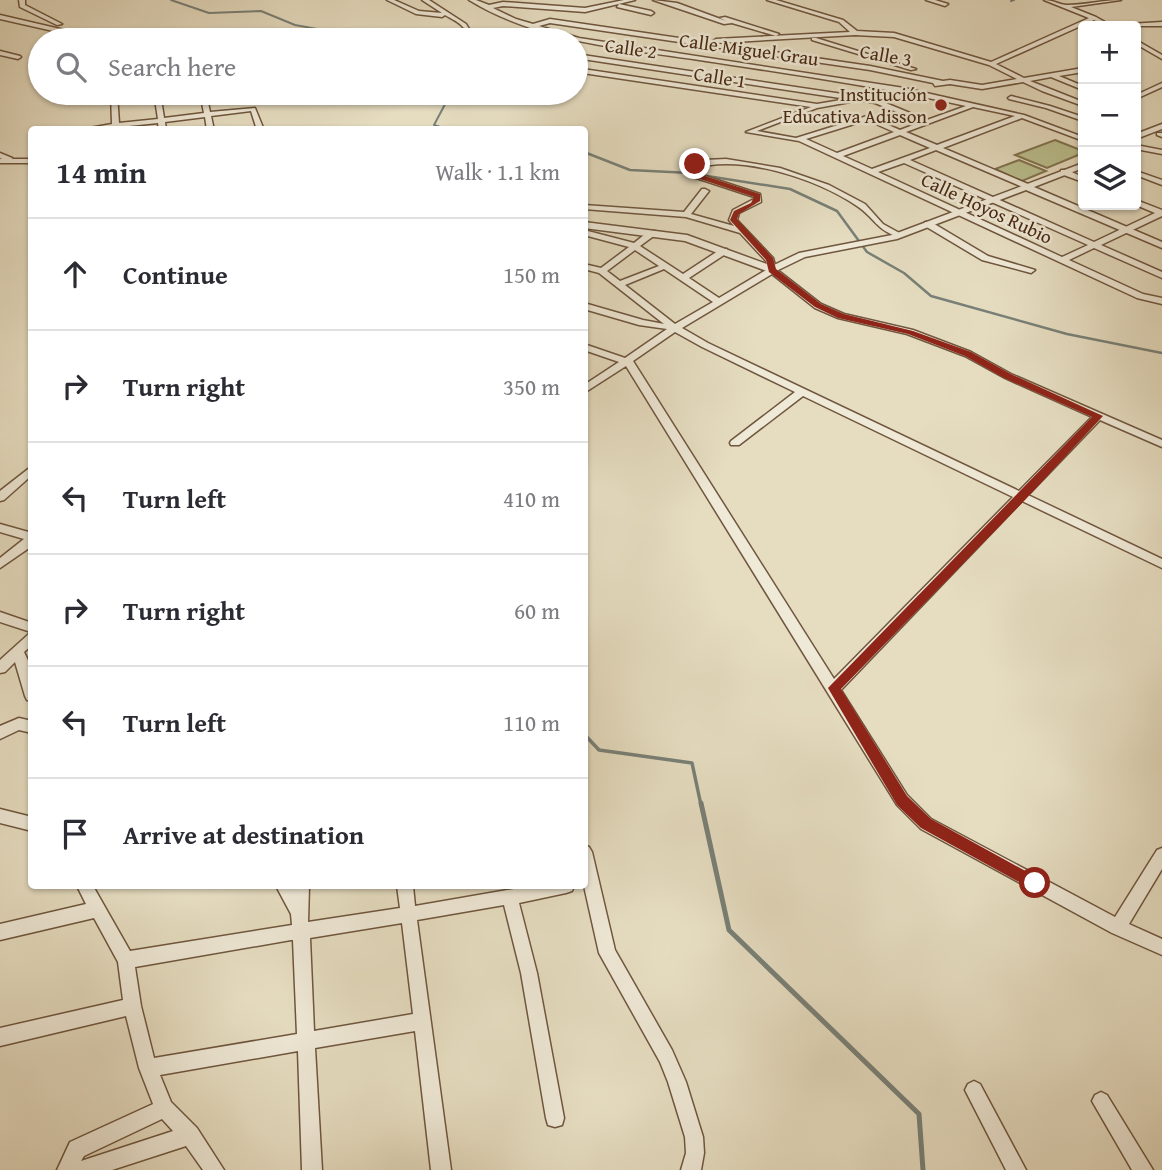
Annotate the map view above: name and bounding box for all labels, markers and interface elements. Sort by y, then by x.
map controls [1078,21,1141,210]
button: + [1078,21,1141,84]
street label: Calle Miguel Grau [678,25,821,73]
search box [28,28,588,105]
street label: Calle 2 [603,31,659,65]
street label: Calle 3 [858,37,914,73]
text: Search here [108,47,236,86]
icon: search [52,48,90,86]
street label: Calle 1 [692,59,748,95]
place label: Institución Educativa Adisson [783,80,927,130]
button: − [1078,84,1141,147]
marker: Institución Educativa Adisson [933,97,949,113]
button: layers [1078,147,1141,210]
route end [679,148,710,179]
text: 14 min [56,150,146,194]
text: Walk · 1.1 km [435,155,560,188]
street label: Calle Hoyos Rubio [917,165,1057,251]
icon: ahead [56,255,94,293]
text: Continue [123,255,228,294]
text: 150 m [503,258,560,291]
icon: right [56,367,94,405]
text: Turn right [123,367,245,406]
text: 350 m [503,370,560,403]
icon: left [56,479,94,517]
text: Turn left [123,479,226,518]
text: 410 m [503,482,560,515]
icon: right [56,591,94,629]
text: Turn right [123,591,245,630]
text: 60 m [514,594,560,627]
icon: left [56,703,94,741]
text: Turn left [123,703,226,742]
text: 110 m [503,706,560,739]
icon: arrive [56,815,94,853]
text: Arrive at destination [123,815,364,854]
route start [1019,867,1050,898]

